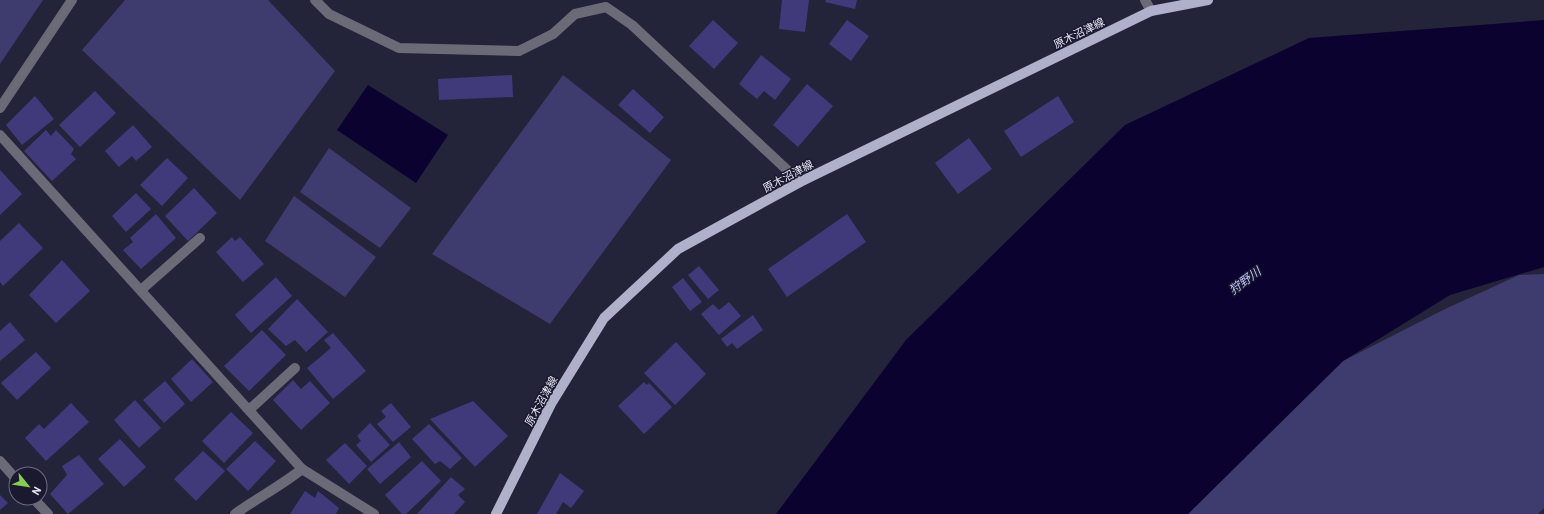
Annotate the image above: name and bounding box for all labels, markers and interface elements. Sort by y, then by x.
street label: 原木沼津線 [1051,15,1106,50]
street label: 原木沼津線 [760,157,815,194]
water label: 狩野川 [1226,263,1265,297]
street label: 原木沼津線 [522,374,560,428]
north arrow [8,466,48,506]
text: N [30,485,45,498]

